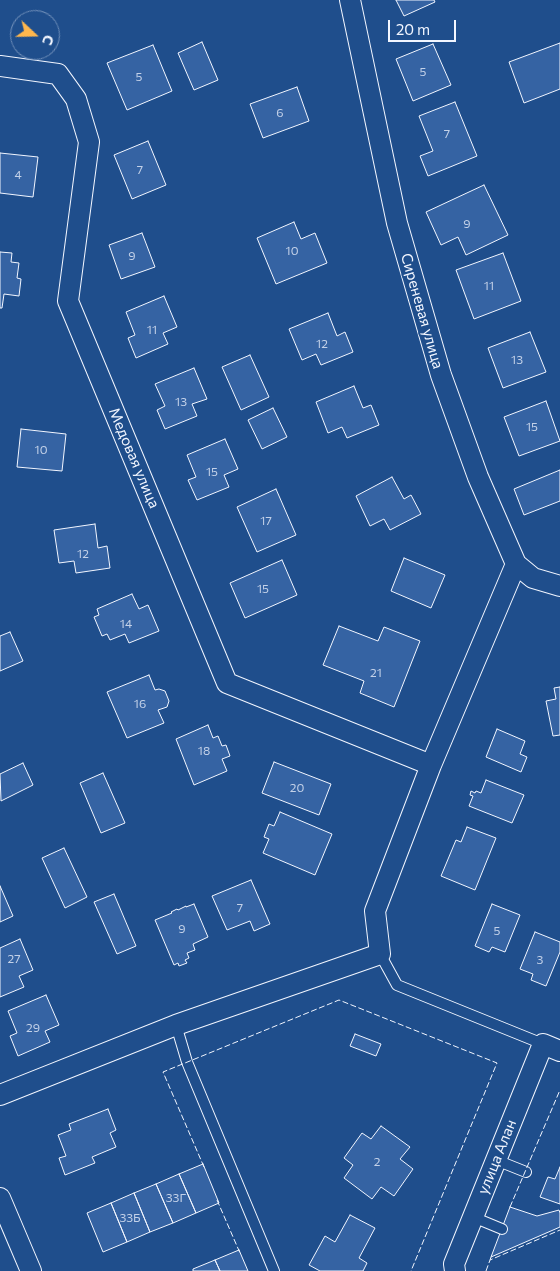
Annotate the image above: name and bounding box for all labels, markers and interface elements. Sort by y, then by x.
north arrow [10,10,60,60]
scale bar [390,10,458,42]
text: 20 m [396,20,430,38]
text: С [39,33,58,48]
house number: 5 [420,65,426,79]
house number: 5 [136,70,142,84]
house number: 6 [276,106,284,120]
house number: 7 [444,127,450,141]
house number: 7 [137,163,143,177]
house number: 4 [14,168,22,182]
house number: 9 [463,217,471,231]
house number: 10 [286,244,298,258]
house number: 9 [128,249,136,263]
street label: Сиреневая улица [397,251,447,371]
house number: 11 [484,279,494,293]
house number: 11 [147,323,157,337]
house number: 12 [316,337,328,351]
house number: 13 [511,353,523,367]
house number: 13 [175,395,187,409]
street label: Медовая улица [105,405,163,511]
house number: 15 [526,420,538,434]
house number: 10 [35,443,47,457]
house number: 15 [206,465,218,479]
house number: 17 [260,514,272,528]
house number: 12 [77,547,89,561]
house number: 15 [257,582,269,596]
house number: 14 [120,617,132,631]
house number: 21 [370,666,382,680]
house number: 16 [134,697,146,711]
house number: 18 [198,744,210,758]
house number: 20 [290,781,304,795]
house number: 7 [237,901,243,915]
house number: 9 [178,922,186,936]
house number: 5 [494,924,500,938]
house number: 27 [8,952,20,966]
house number: 3 [537,953,543,967]
house number: 29 [26,1021,40,1035]
street label: улица Алан [474,1117,520,1197]
house number: 2 [374,1155,380,1169]
house number: 33Г [166,1191,186,1205]
house number: 33Б [119,1211,141,1225]

